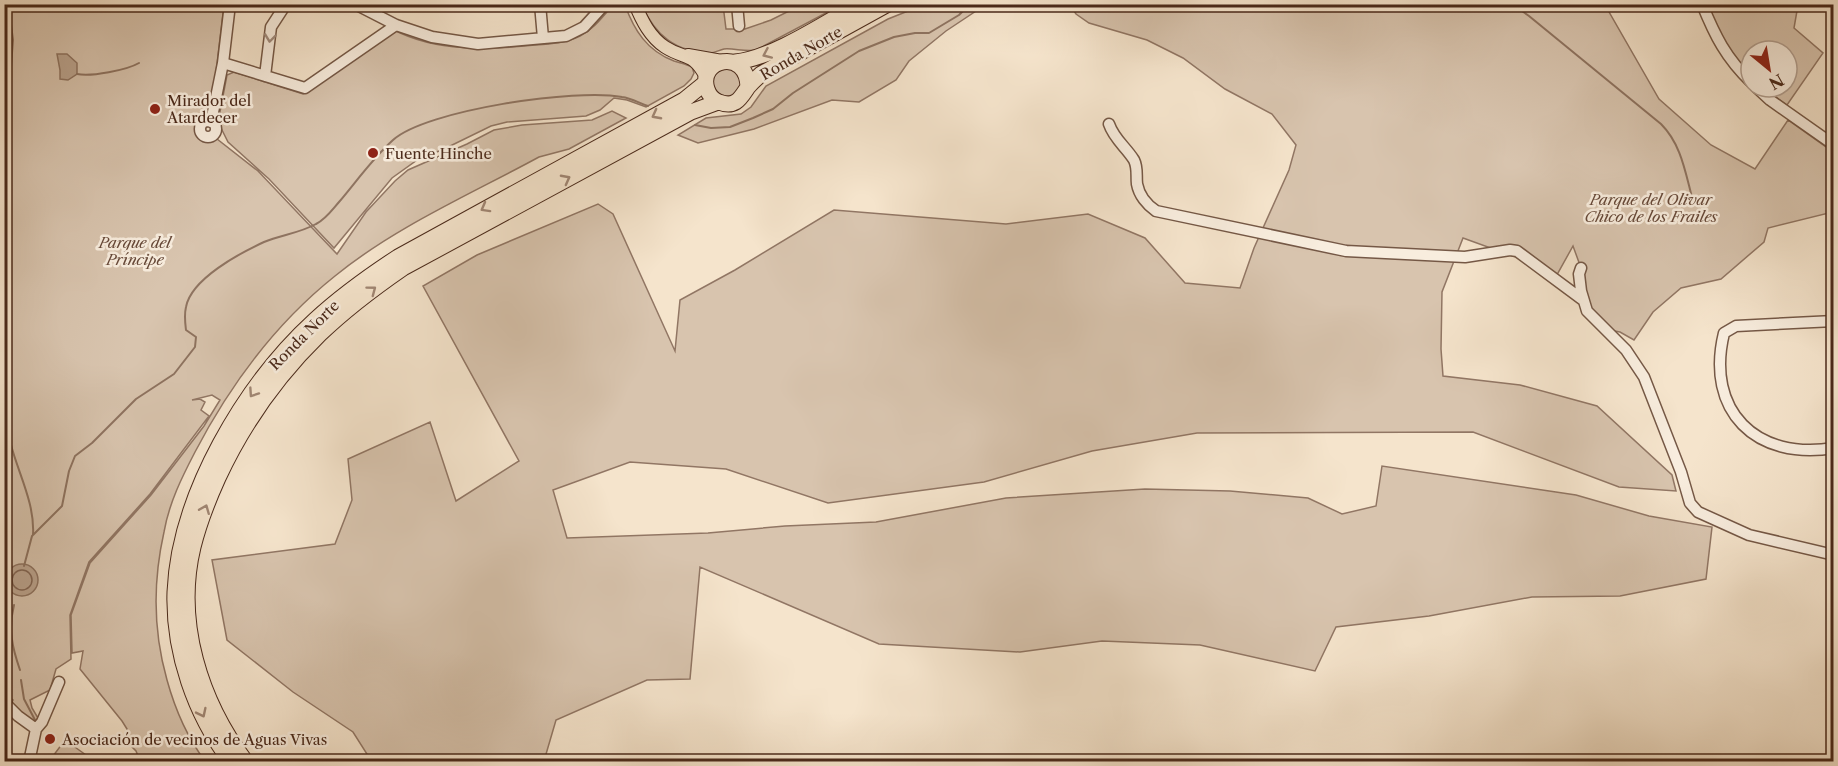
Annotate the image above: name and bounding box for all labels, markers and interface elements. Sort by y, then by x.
street label: Ronda Norte [757,22,845,84]
one-way arrow [264,33,276,42]
north arrow [1739,39,1799,99]
one-way arrow [762,46,773,58]
text: N [1765,70,1788,94]
place label: Mirador del Atardecer [166,91,252,127]
marker: Mirador del Atardecer [148,102,162,116]
one-way arrow [652,108,663,119]
place label: Fuente Hinche [385,144,492,163]
marker: Fuente Hinche [366,146,380,160]
one-way arrow [560,175,570,186]
park label: Parque del Olivar Chico de los Frailes [1584,190,1718,226]
one-way arrow [481,201,491,212]
park label: Parque del Príncipe [98,233,173,269]
one-way arrow [366,286,377,297]
street label: Ronda Norte [265,296,343,374]
one-way arrow [249,386,260,397]
one-way arrow [198,504,210,515]
one-way arrow [194,707,206,718]
place label: Asociación de vecinos de Aguas Vivas [61,730,327,749]
marker: Asociación de vecinos de Aguas Vivas [43,732,57,746]

